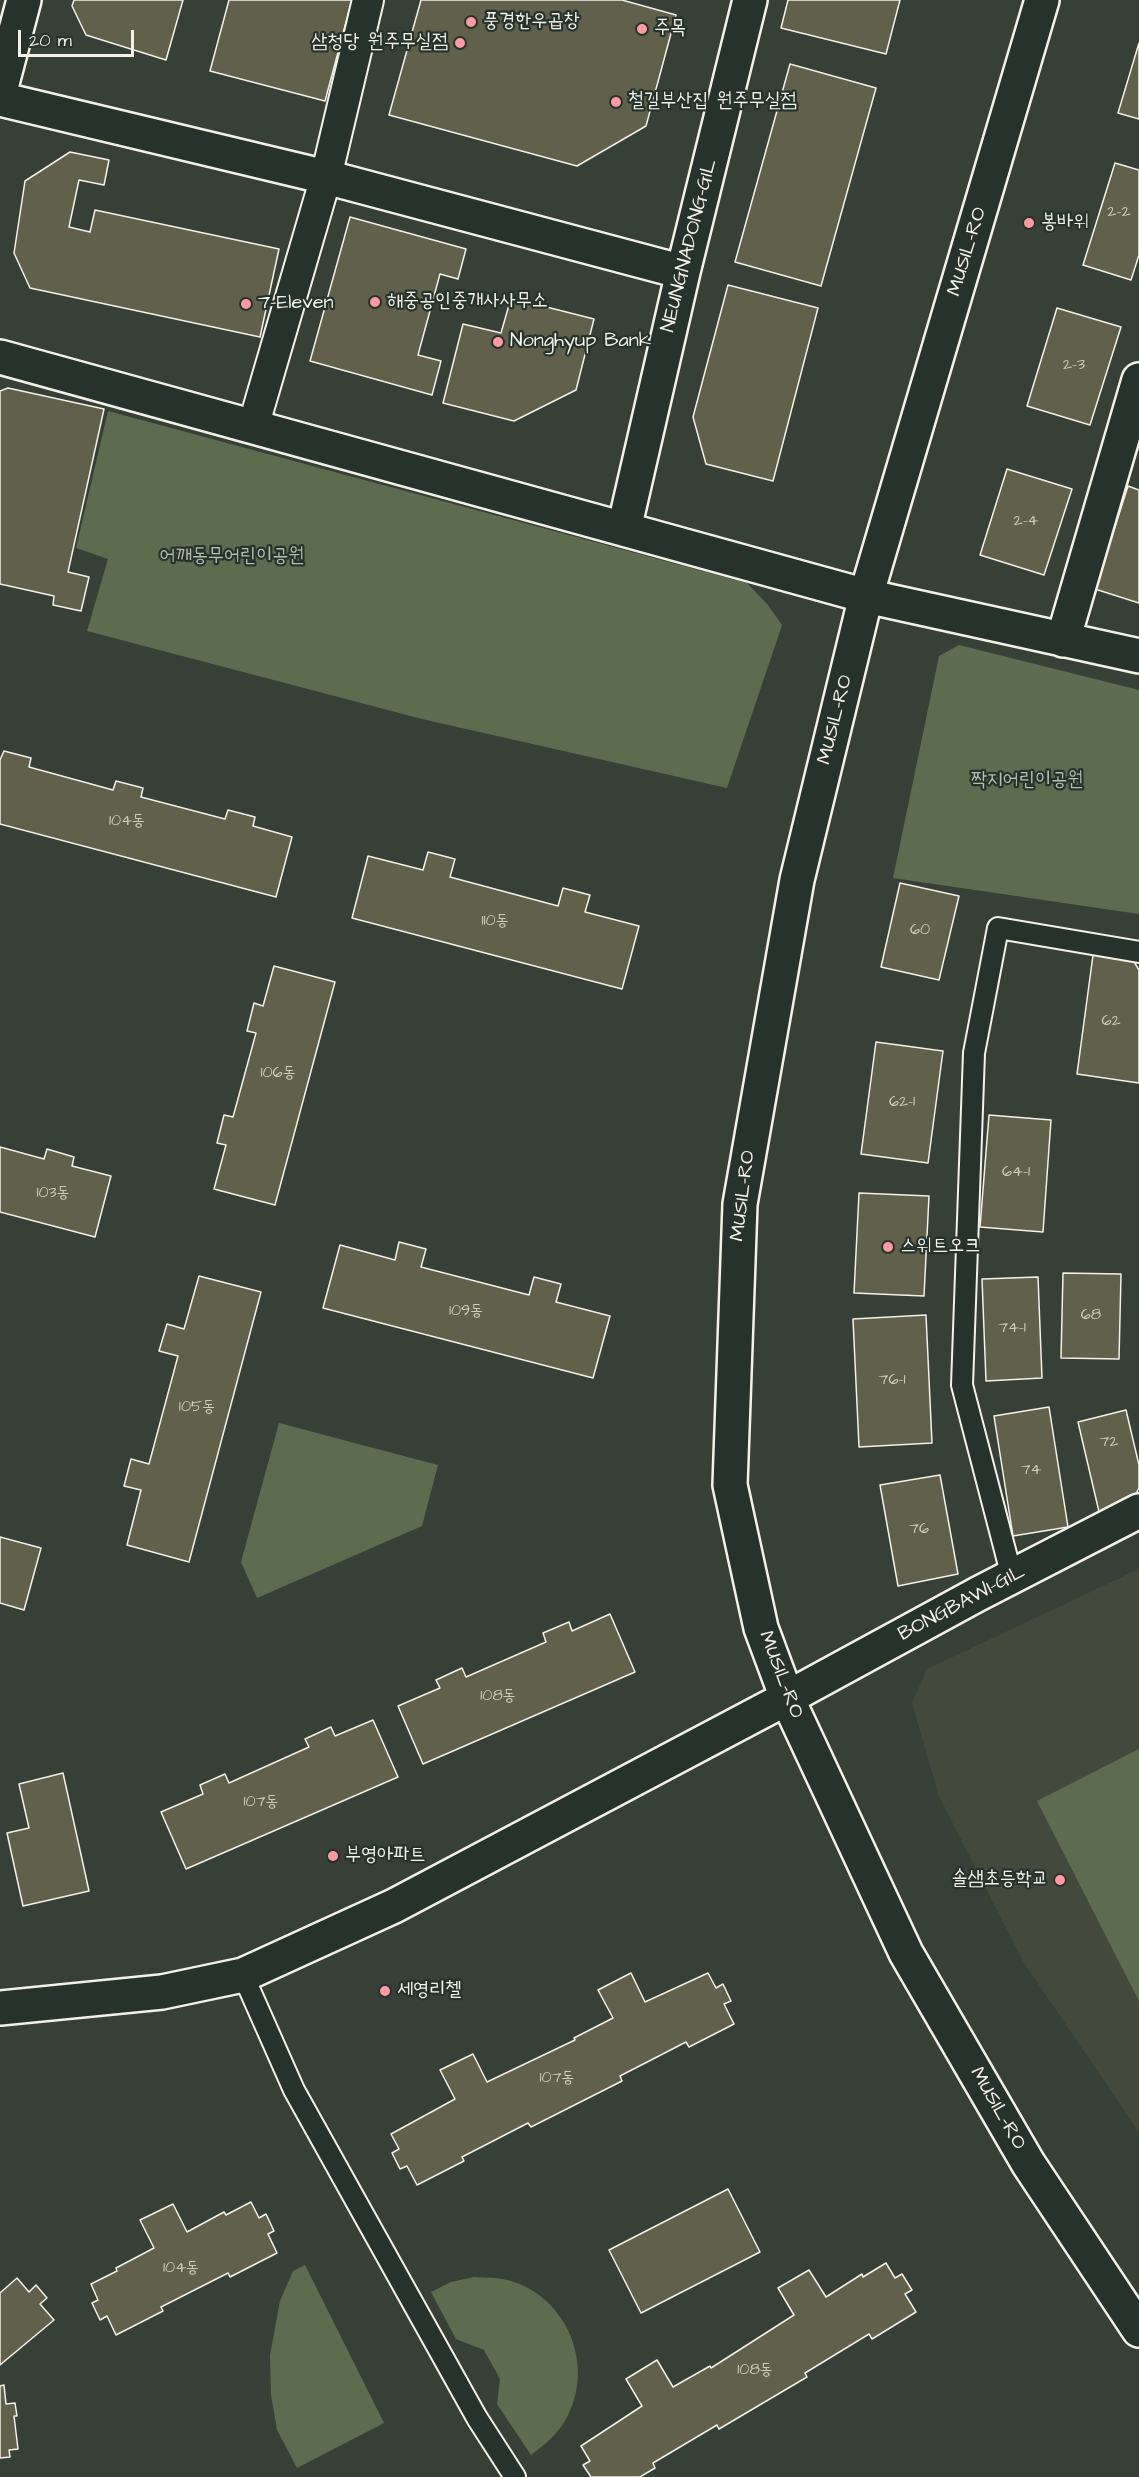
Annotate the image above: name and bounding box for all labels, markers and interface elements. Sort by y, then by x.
place label: 풍경한우곱창 [483,10,580,34]
marker: 풍경한우곱창 [464,15,478,29]
place label: 주목 [654,17,686,41]
scale bar [21,18,136,56]
marker: 주목 [635,22,649,36]
text: 20 m [29,28,72,53]
place label: 삼청당 원주무실점 [311,31,448,55]
marker: 삼청당 원주무실점 [453,36,467,50]
place label: 철길부산집 원주무실점 [628,90,797,114]
marker: 철길부산집 원주무실점 [609,95,623,109]
street label: NEUNGNADONG-GIL [657,157,723,335]
house number: 2-2 [1107,203,1131,223]
street label: MUSIL-RO [943,205,993,299]
place label: 봉바위 [1041,211,1089,235]
marker: 봉바위 [1022,216,1036,230]
place label: 해중공인중개사사무소 [387,290,548,314]
place label: 7-Eleven [258,292,334,316]
marker: 해중공인중개사사무소 [368,295,382,309]
marker: 7-Eleven [239,297,253,311]
place label: Nonghyup Bank [510,330,651,354]
marker: Nonghyup Bank [491,335,505,349]
house number: 2-3 [1063,356,1085,376]
house number: 2-4 [1013,512,1039,532]
park label: 어깨동무어린이공원 [160,545,304,569]
street label: MUSIL-RO [813,673,859,767]
park label: 짝지어린이공원 [971,769,1083,793]
house number: 104동 [109,812,145,832]
house number: 110동 [481,912,509,932]
house number: 60 [910,921,930,941]
house number: 62 [1101,1012,1121,1032]
house number: 106동 [260,1064,296,1084]
house number: 62-1 [889,1093,915,1113]
street label: MUSIL-RO [727,1149,761,1243]
house number: 64-1 [1002,1163,1030,1183]
house number: 103동 [36,1184,70,1204]
place label: 스위트오크 [900,1235,980,1259]
marker: 스위트오크 [881,1240,895,1254]
house number: 109동 [449,1302,483,1322]
house number: 68 [1081,1306,1101,1326]
house number: 74-1 [998,1319,1026,1339]
house number: 76-1 [879,1371,905,1391]
house number: 105동 [179,1398,215,1418]
house number: 72 [1100,1433,1118,1453]
house number: 74 [1021,1461,1041,1481]
house number: 76 [909,1520,929,1540]
street label: BONGBAWI-GIL [895,1561,1029,1647]
street label: MUSIL-RO [752,1628,808,1722]
house number: 108동 [480,1687,516,1707]
house number: 107동 [244,1793,278,1813]
place label: 부영아파트 [345,1844,425,1868]
marker: 부영아파트 [326,1849,340,1863]
place label: 솔샘초등학교 [951,1868,1048,1892]
marker: 솔샘초등학교 [1053,1873,1067,1887]
place label: 세영리첼 [397,1979,461,2003]
marker: 세영리첼 [378,1984,392,1998]
street label: MUSIL-RO [964,2063,1030,2155]
house number: 107동 [540,2069,574,2089]
house number: 104동 [163,2259,199,2279]
house number: 108동 [737,2361,773,2381]

